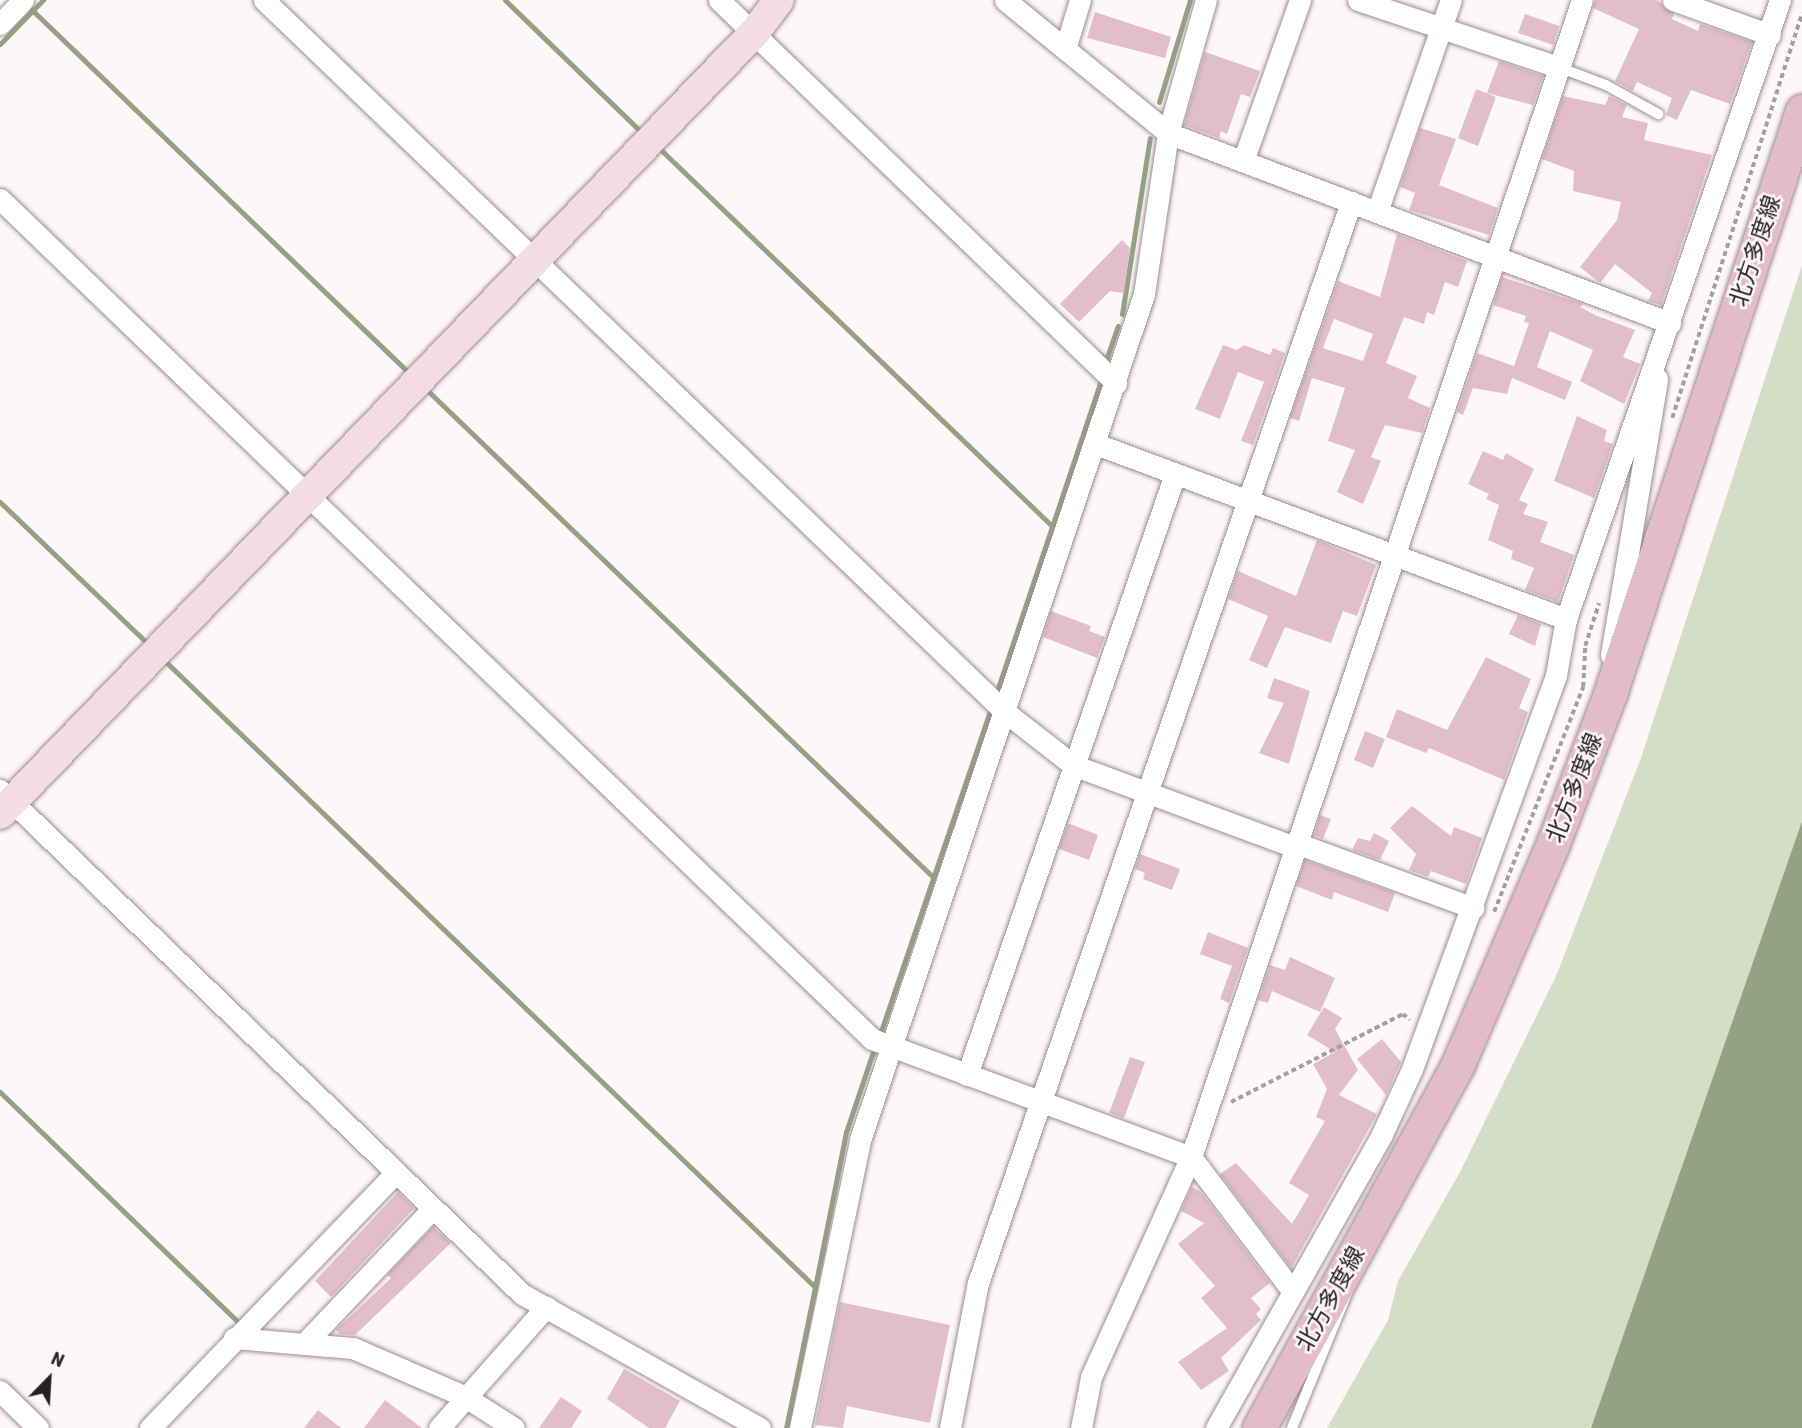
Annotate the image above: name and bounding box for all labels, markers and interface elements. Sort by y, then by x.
street label: 北方多度線 [1725,192,1787,310]
street label: 北方多度線 [1542,729,1608,847]
street label: 北方多度線 [1291,1242,1371,1356]
north arrow [14,1344,84,1414]
text: N [48,1346,68,1372]

